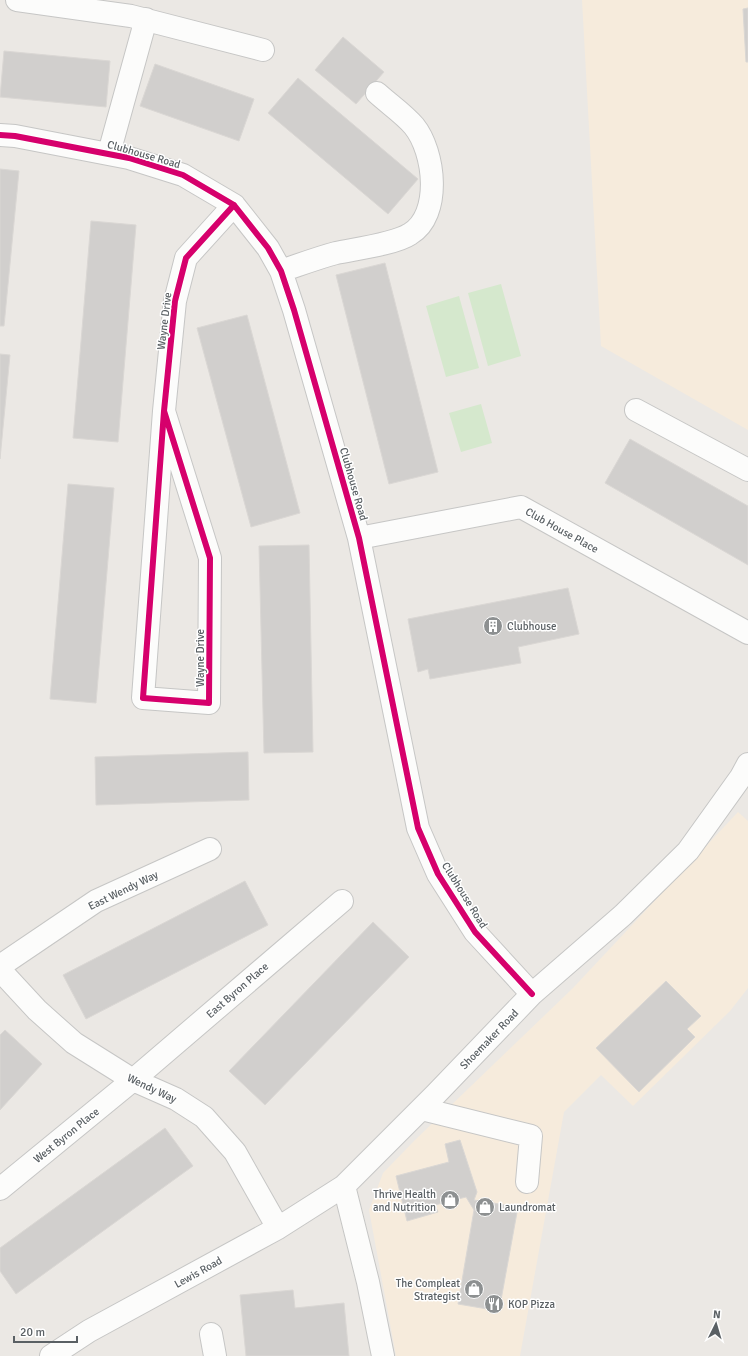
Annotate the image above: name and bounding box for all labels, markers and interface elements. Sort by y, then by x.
street label: Clubhouse Road [106,138,182,171]
street label: Wayne Drive [155,291,174,351]
street label: Clubhouse Road [337,446,370,522]
street label: Club House Place [523,505,601,556]
building icon: Clubhouse [482,615,504,637]
place label: Clubhouse [507,620,557,633]
street label: Wayne Drive [194,629,207,687]
street label: Clubhouse Road [439,860,490,931]
street label: East Wendy Way [86,868,161,913]
street label: East Byron Place [204,960,271,1021]
street label: Shoemaker Road [457,1006,521,1072]
street label: Wendy Way [125,1071,179,1106]
street label: West Byron Place [31,1105,102,1166]
place label: Thrive Health and Nutrition [373,1188,436,1214]
shop icon: Thrive Health and Nutrition [439,1189,461,1211]
shop icon: Laundromat [474,1196,496,1218]
place label: Laundromat [499,1201,556,1214]
street label: Lewis Road [172,1254,225,1291]
place label: The Compleat Strategist [396,1277,460,1303]
shop icon: The Compleat Strategist [463,1278,485,1300]
restaurant icon: KOP Pizza [483,1293,505,1315]
place label: KOP Pizza [508,1298,555,1311]
north arrow [696,1304,736,1344]
text: N [712,1308,721,1321]
scale bar [14,1318,77,1344]
text: 20 m [20,1325,45,1340]

